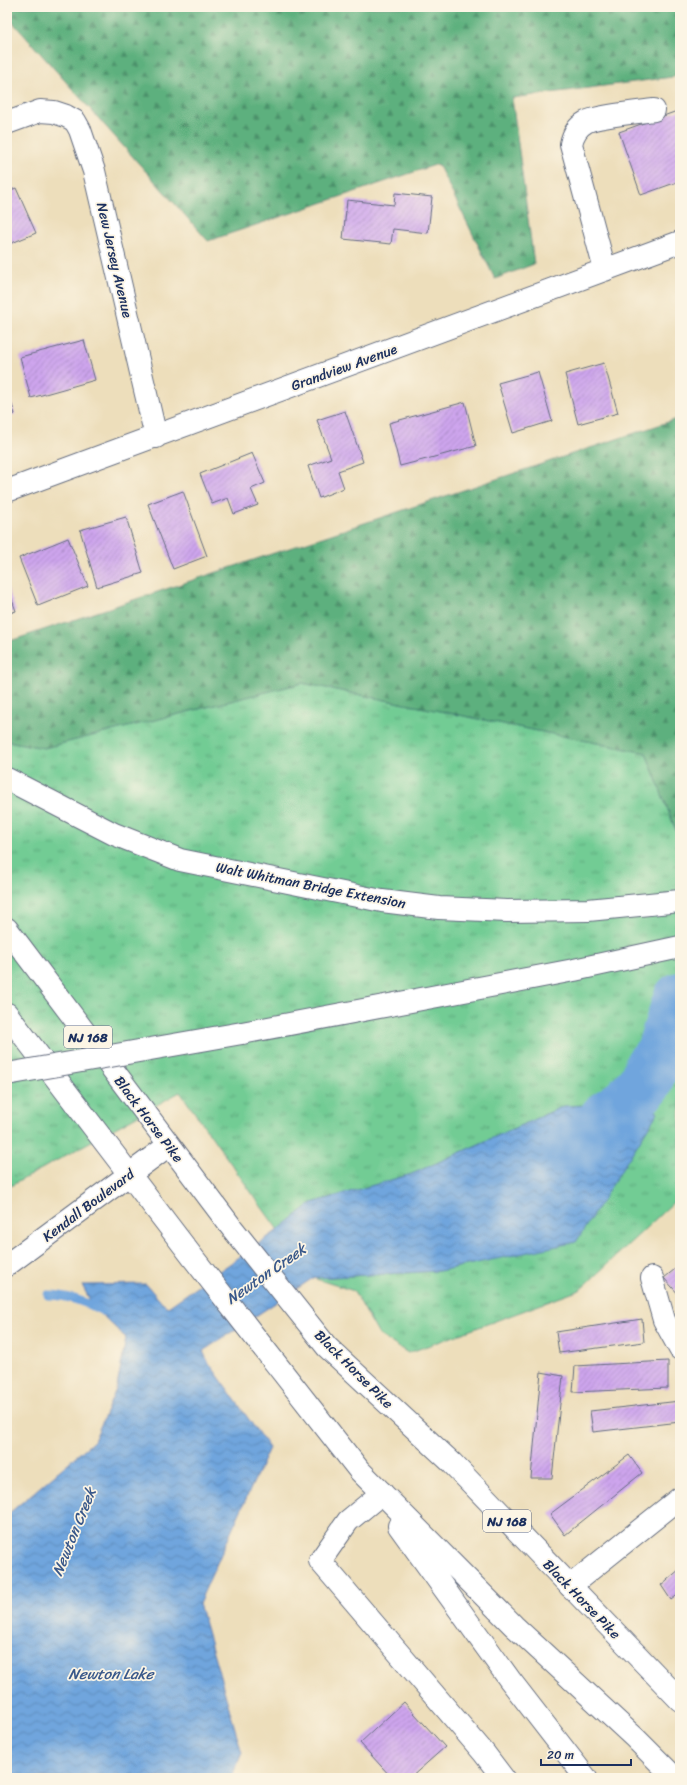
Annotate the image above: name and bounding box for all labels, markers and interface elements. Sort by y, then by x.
street label: New Jersey Avenue [89,200,140,321]
street label: Grandview Avenue [287,337,401,398]
street label: Walt Whitman Bridge Extension [214,855,408,916]
road number: NJ 168 [64,1026,112,1048]
street label: Black Horse Pike [107,1070,190,1168]
street label: Kendall Boulevard [37,1161,141,1249]
water label: Newton Creek [220,1235,313,1311]
street label: Black Horse Pike [308,1324,399,1415]
water label: Newton Creek [45,1482,104,1580]
road number: NJ 168 [483,1510,531,1532]
street label: Black Horse Pike [537,1553,627,1645]
water label: Newton Lake [69,1661,155,1687]
scale bar [541,1741,631,1767]
text: 20 m [547,1744,574,1766]

